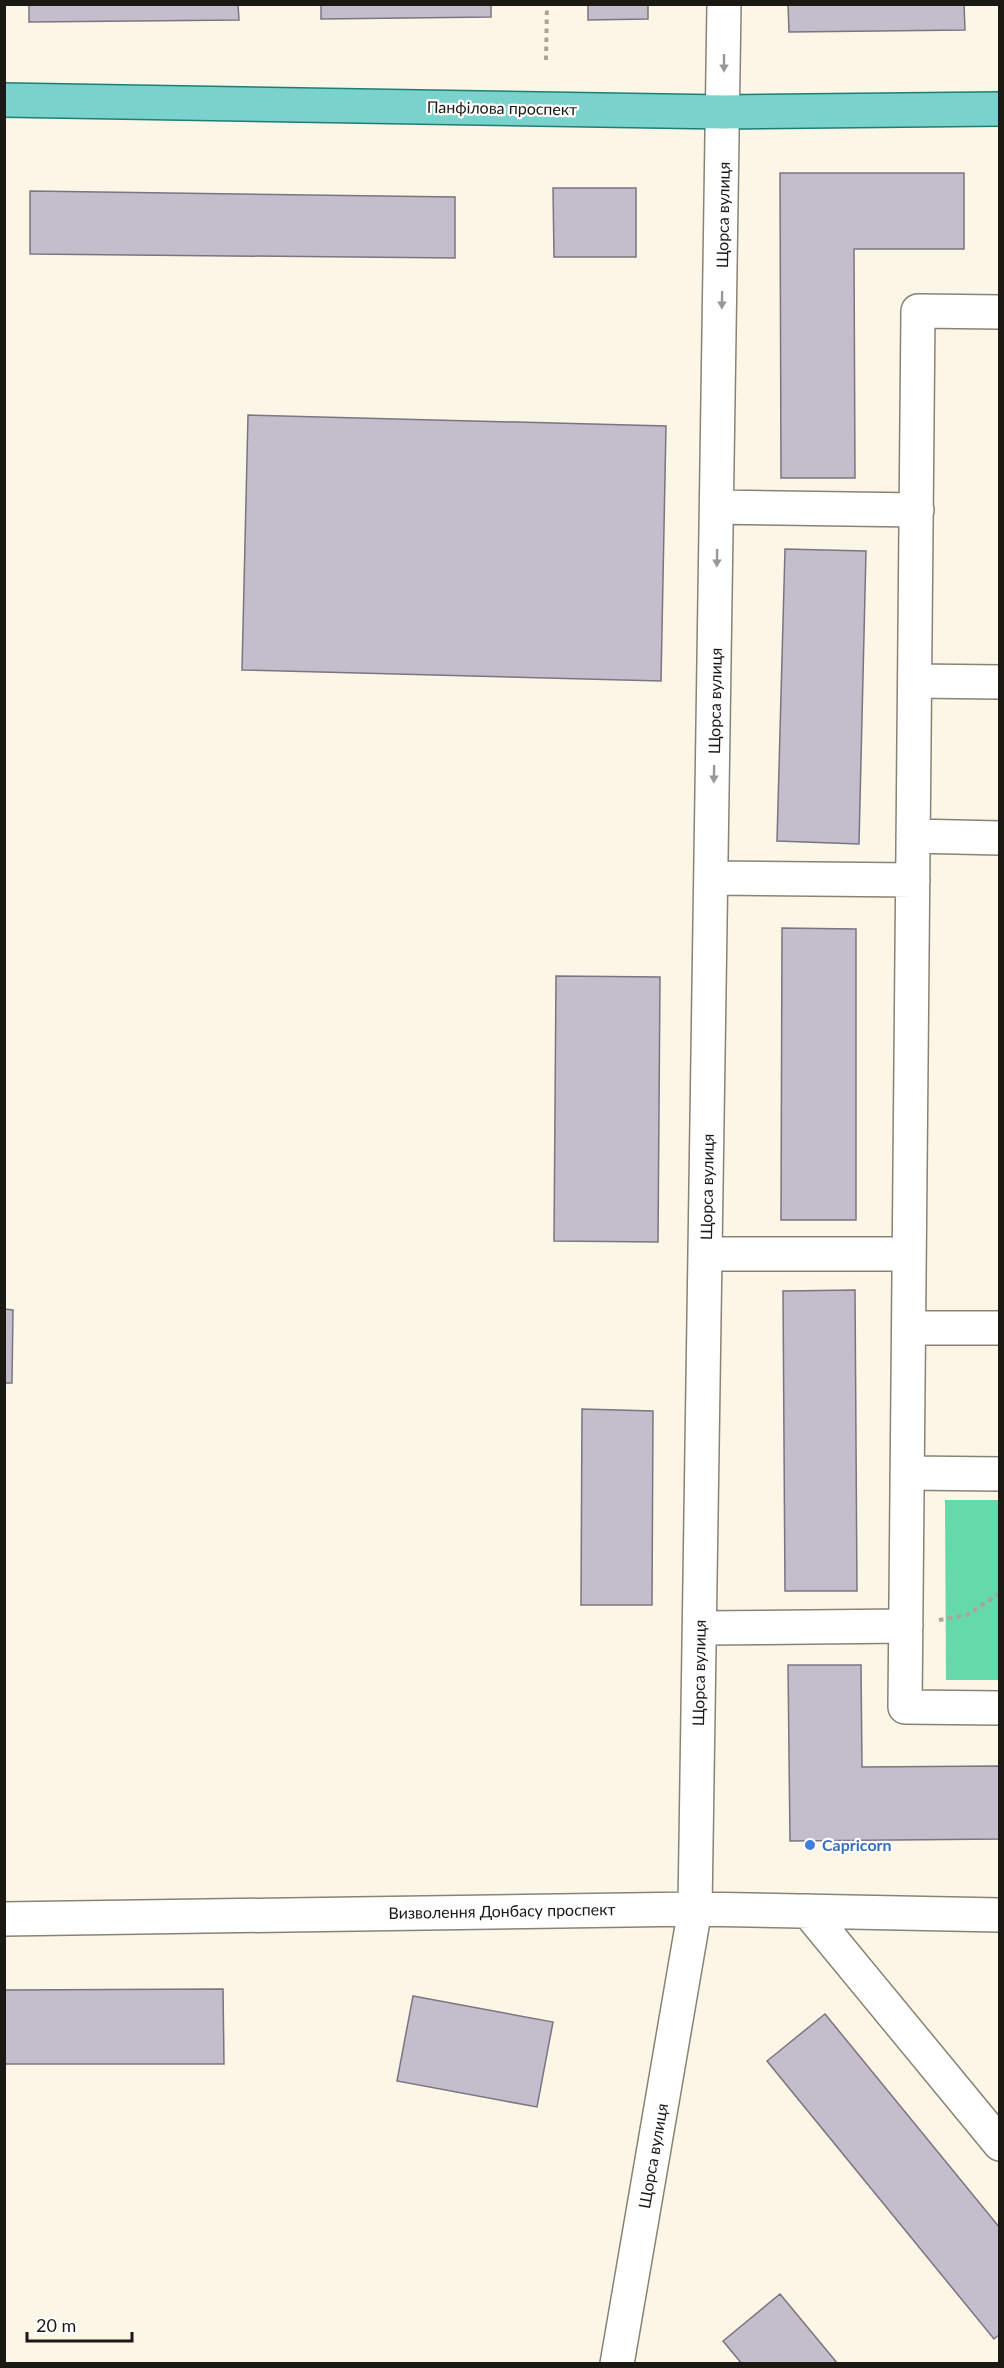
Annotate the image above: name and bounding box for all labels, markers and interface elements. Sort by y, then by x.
one-way arrow [719,53,729,72]
street label: Панфілова проспект [427,97,577,118]
street label: Щорса вулиця [712,162,733,268]
one-way arrow [717,290,726,309]
one-way arrow [713,548,722,567]
street label: Щорса вулиця [704,648,725,754]
one-way arrow [709,764,719,783]
street label: Щорса вулиця [696,1134,717,1240]
street label: Щорса вулиця [688,1620,709,1726]
place label: Capricorn [822,1835,892,1854]
marker: Capricorn [803,1838,817,1852]
street label: Визволення Донбасу проспект [388,1899,616,1922]
street label: Щорса вулиця [634,2102,671,2210]
scale bar [27,2305,132,2343]
text: 20 m [36,2314,76,2336]

